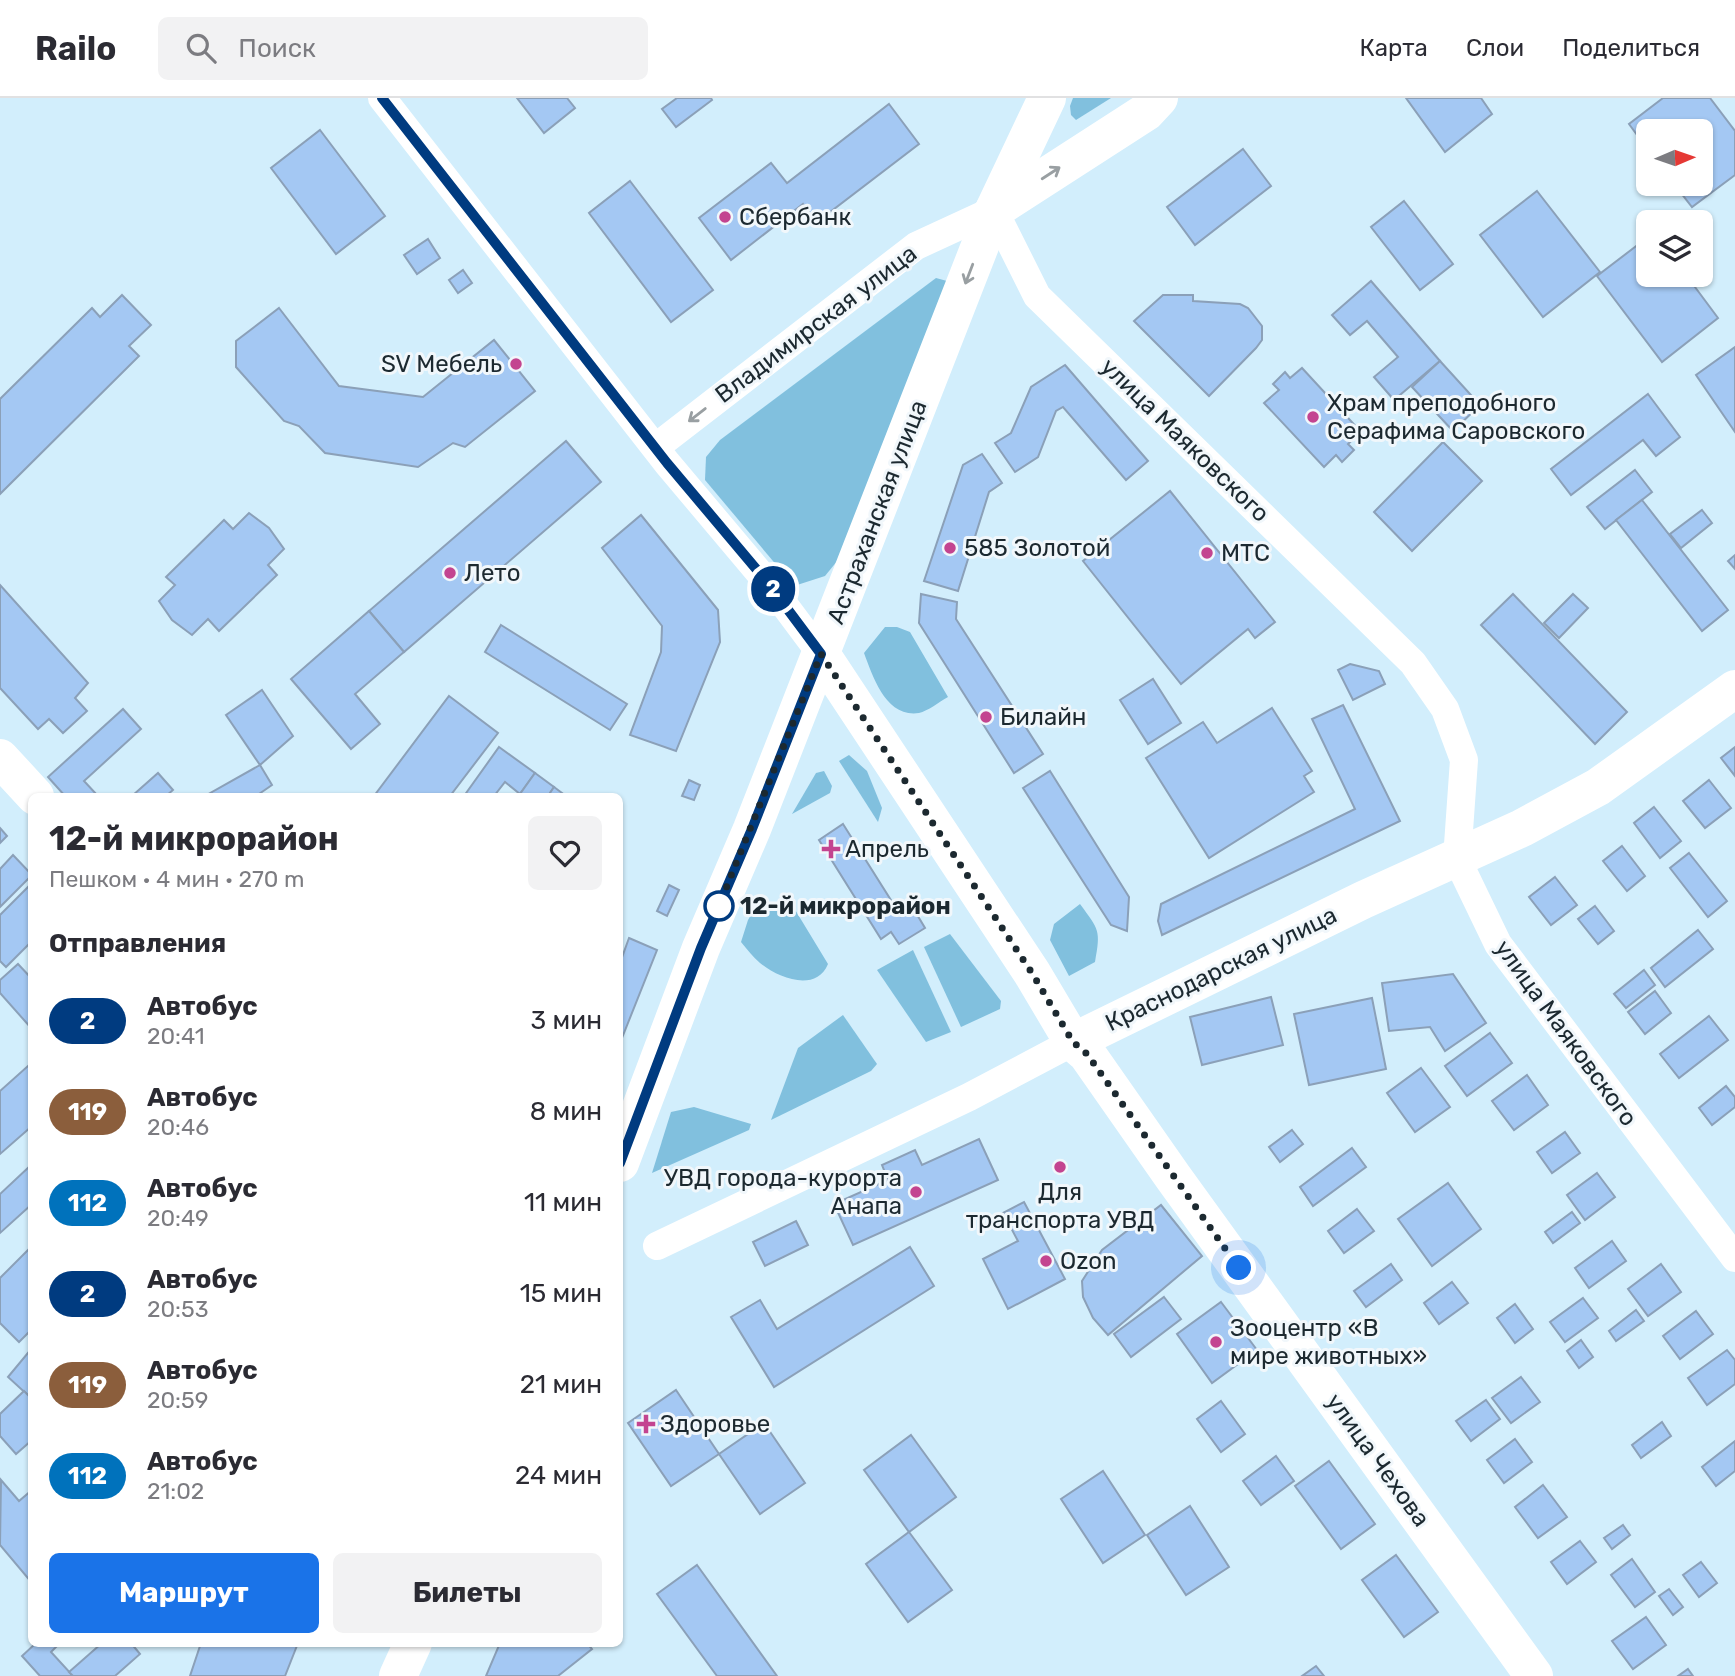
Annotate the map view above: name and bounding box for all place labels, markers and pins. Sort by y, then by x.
place label: Сбербанк [739,203,851,231]
marker: Сбербанк [717,209,733,225]
place label: SV Мебель [381,350,502,378]
marker: SV Мебель [508,356,524,372]
place label: Храм преподобного Серафима Саровского [1327,389,1585,445]
marker: Храм преподобного Серафима Саровского [1305,409,1321,425]
place label: 585 Золотой [964,534,1111,562]
place label: МТС [1221,539,1270,567]
marker: 585 Золотой [942,540,958,556]
marker: МТС [1199,545,1215,561]
place label: Лето [464,559,520,587]
marker: Лето [442,565,458,581]
place label: Билайн [1000,703,1086,731]
marker: Билайн [978,709,994,725]
place label: Апрель [845,835,929,863]
marker: Апрель [823,841,839,857]
marker: 12-й микрорайон [704,891,734,921]
place label: 12-й микрорайон [740,892,951,920]
marker: Для транспорта УВД [1052,1159,1068,1175]
place label: УВД города-курорта Анапа [664,1164,902,1220]
place label: Для транспорта УВД [966,1178,1154,1234]
marker: УВД города-курорта Анапа [908,1184,924,1200]
place label: Ozon [1060,1247,1117,1275]
marker: Ozon [1038,1253,1054,1269]
place label: Зооцентр «В мире животных» [1230,1314,1427,1370]
marker: Зооцентр «В мире животных» [1208,1334,1224,1350]
place label: Здоровье [660,1410,770,1438]
marker: Здоровье [638,1416,654,1432]

